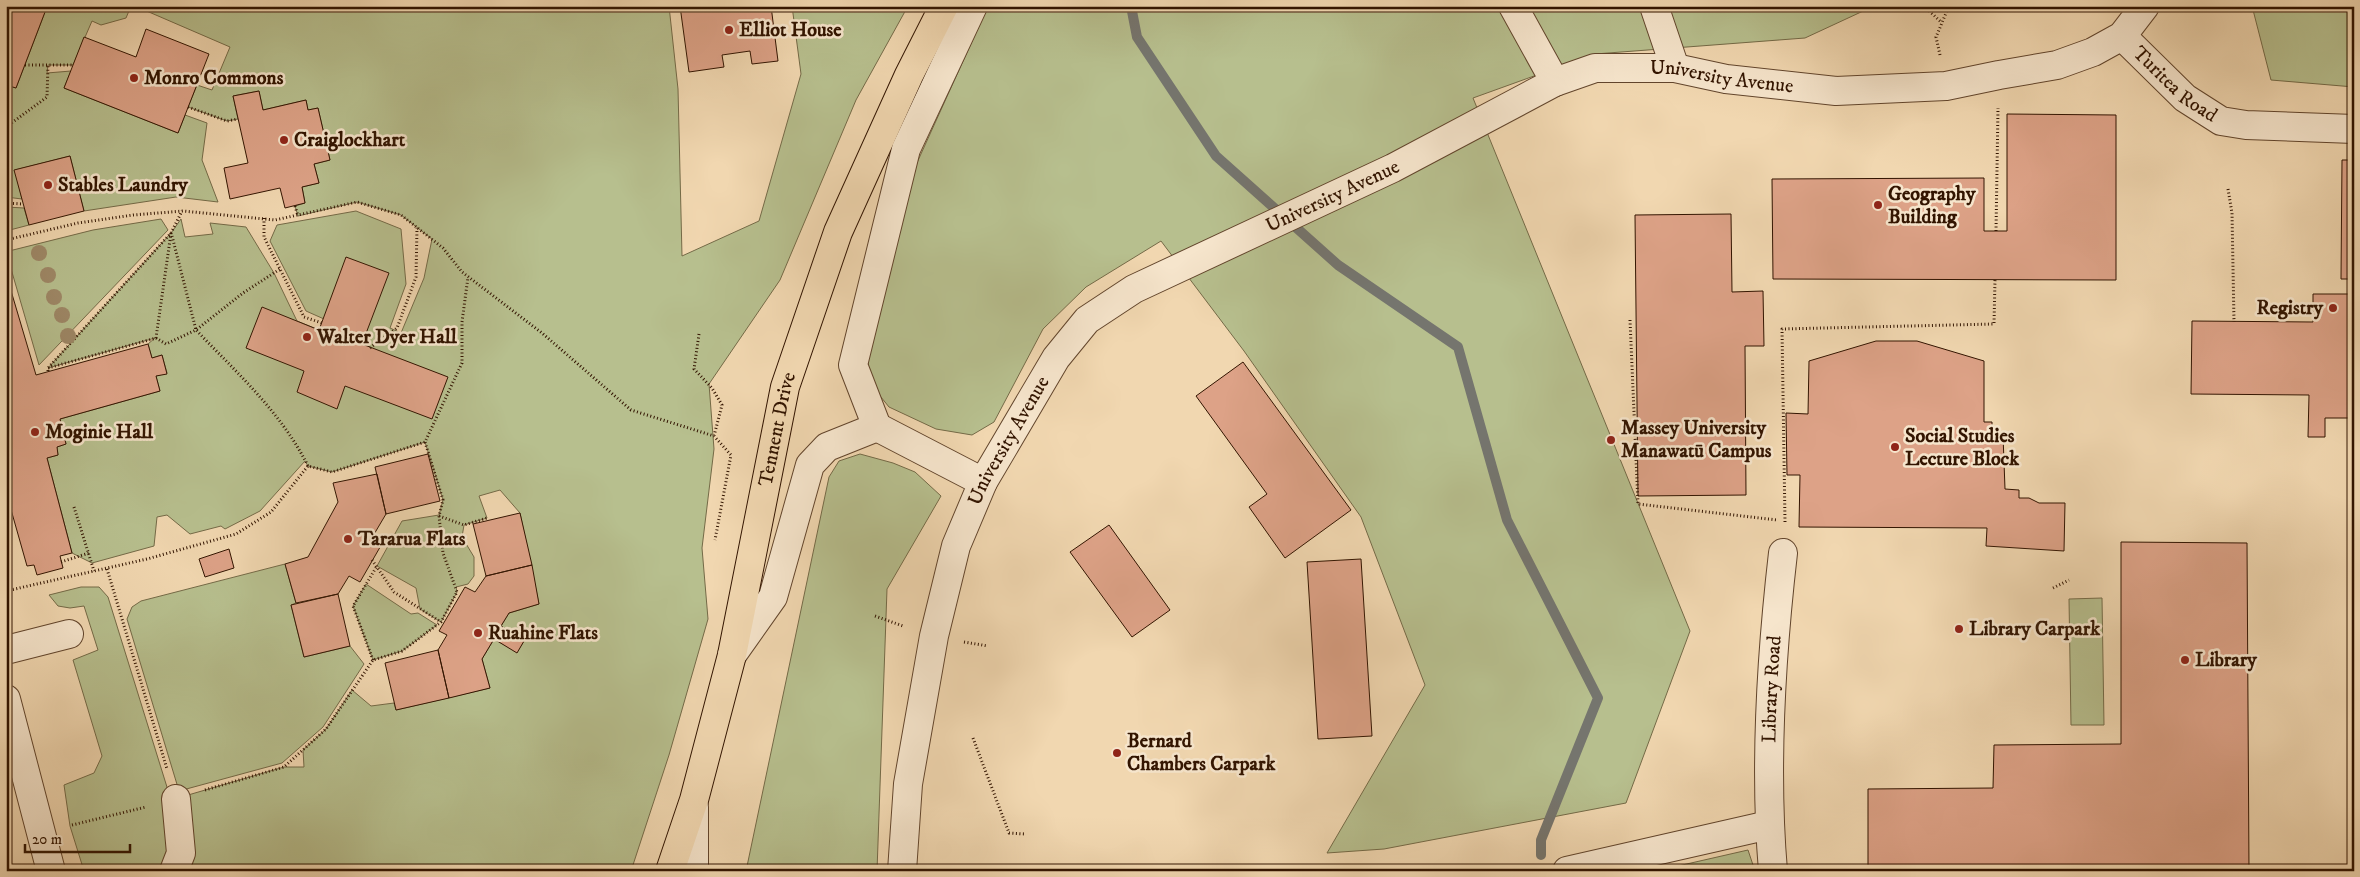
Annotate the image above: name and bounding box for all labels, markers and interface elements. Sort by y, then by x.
place label: Elliot House [739,18,842,43]
marker: Elliot House [723,24,735,36]
street label: Turitea Road [2127,41,2222,128]
street label: University Avenue [1650,56,1795,99]
place label: Monro Commons [144,66,284,91]
marker: Monro Commons [128,72,140,84]
place label: Craiglockhart [294,128,406,153]
marker: Craiglockhart [278,134,290,146]
street label: University Avenue [1262,154,1404,238]
place label: Stables Laundry [58,173,188,198]
marker: Stables Laundry [42,179,54,191]
place label: Geography Building [1888,182,1976,230]
marker: Geography Building [1872,199,1884,211]
place label: Registry [2257,296,2323,321]
marker: Registry [2327,302,2339,314]
place label: Walter Dyer Hall [316,325,458,350]
marker: Walter Dyer Hall [301,331,313,343]
street label: Tennent Drive [753,369,802,489]
street label: University Avenue [962,372,1055,509]
place label: Massey University Manawatū Campus [1621,416,1772,464]
place label: Moginie Hall [45,420,154,445]
place label: Social Studies Lecture Block [1905,424,2020,472]
marker: Moginie Hall [29,426,41,438]
marker: Massey University Manawatū Campus [1605,434,1617,446]
marker: Social Studies Lecture Block [1889,441,1901,453]
place label: Tararua Flats [357,527,466,552]
marker: Tararua Flats [342,533,354,545]
place label: Library Carpark [1969,617,2101,642]
place label: Ruahine Flats [488,621,598,646]
marker: Library Carpark [1953,623,1965,635]
marker: Ruahine Flats [472,627,484,639]
street label: Library Road [1757,635,1787,743]
place label: Library [2195,648,2257,673]
marker: Library [2179,654,2191,666]
place label: Bernard Chambers Carpark [1127,729,1276,777]
marker: Bernard Chambers Carpark [1111,747,1123,759]
scale bar [25,822,130,854]
text: 20 m [32,830,62,849]

